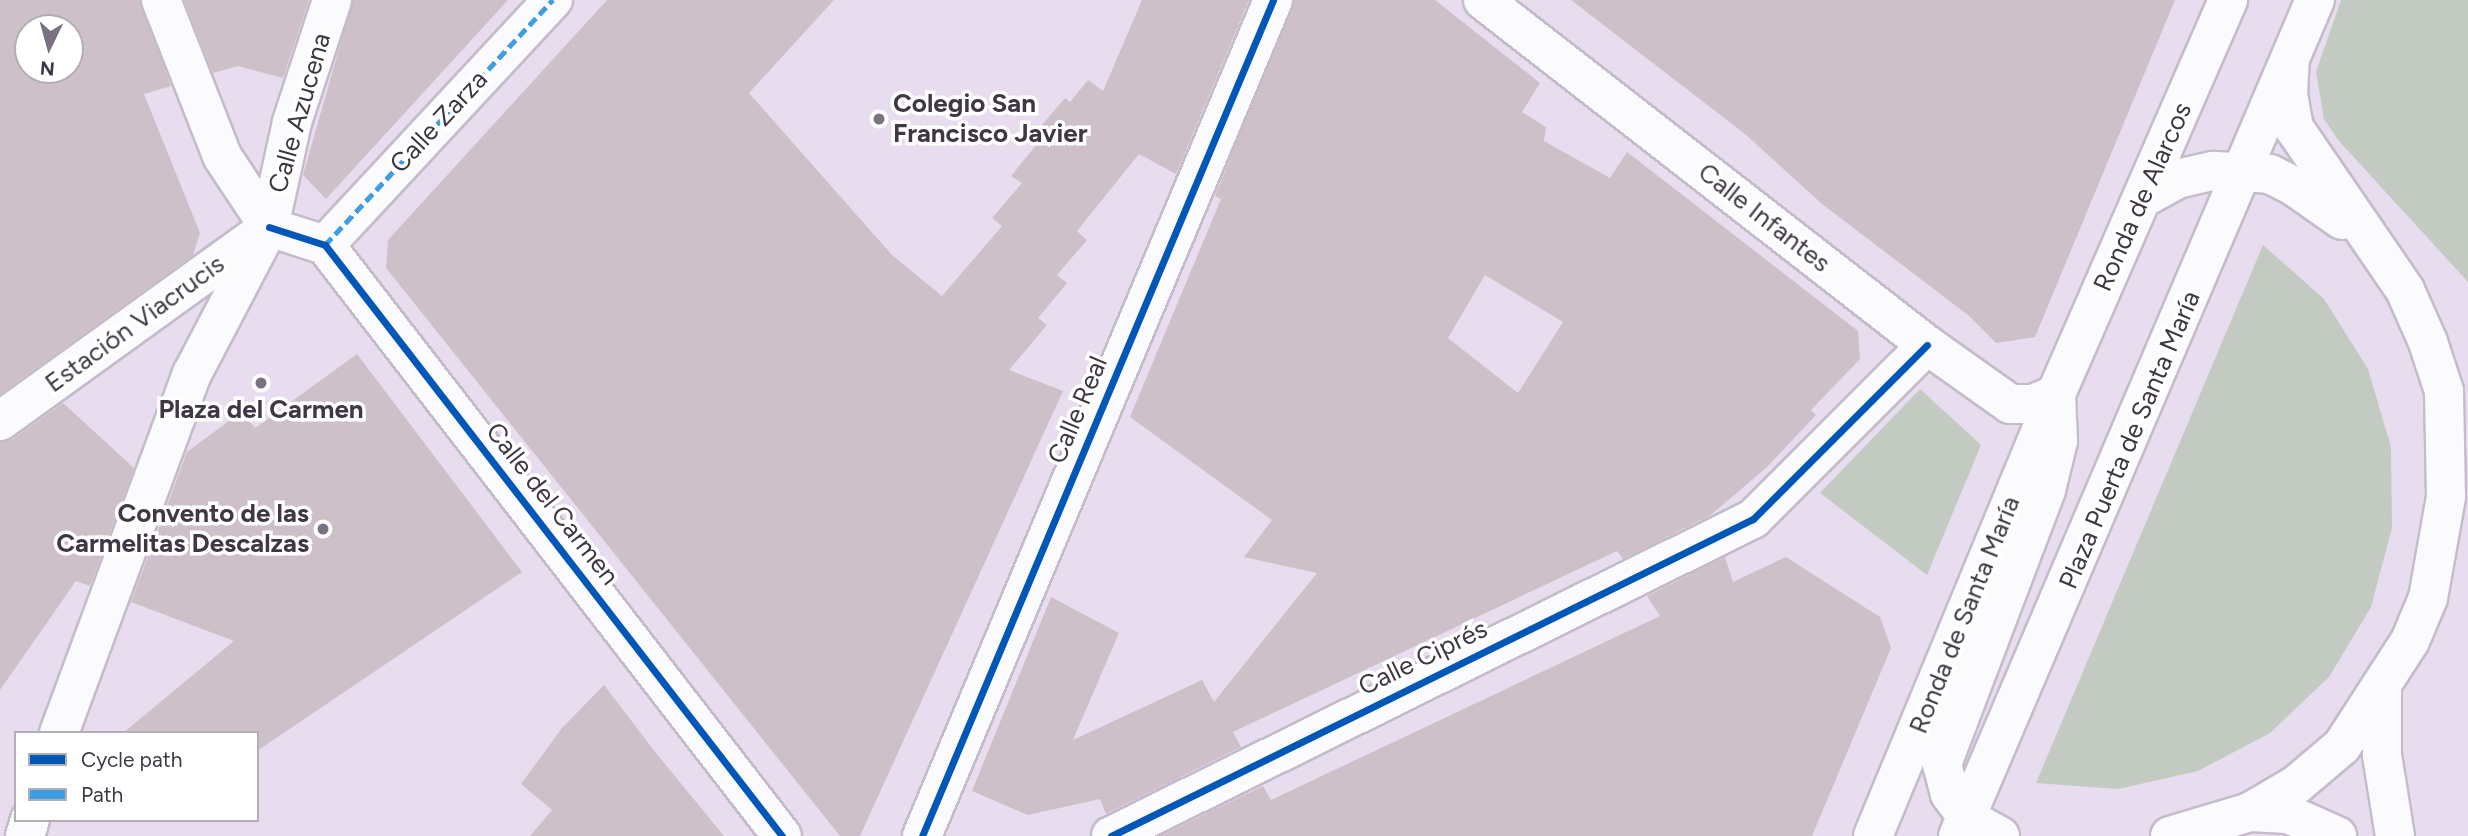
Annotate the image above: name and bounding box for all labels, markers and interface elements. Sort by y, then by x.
north arrow [14,14,84,84]
street label: Calle Azucena [262,29,338,197]
text: N [39,56,56,81]
street label: Calle Zarza [384,64,494,180]
place label: Colegio San Francisco Javier [893,88,1088,150]
street label: Ronda de Alarcos [2087,98,2199,296]
marker: Colegio San Francisco Javier [871,111,887,127]
street label: Calle Infantes [1692,157,1836,279]
street label: Estación Viacrucis [39,249,231,399]
street label: Plaza Puerta de Santa María [2053,286,2207,594]
street label: Calle Real [1041,352,1115,468]
marker: Plaza del Carmen [253,375,269,391]
place label: Plaza del Carmen [158,394,364,426]
street label: Calle del Carmen [479,417,625,591]
street label: Ronda de Santa María [1903,492,2027,738]
place label: Convento de las Carmelitas Descalzas [56,498,309,560]
marker: Convento de las Carmelitas Descalzas [315,521,331,537]
street label: Calle Ciprés [1354,613,1492,703]
legend [14,731,259,822]
text: Cycle path [81,747,182,772]
text: Path [81,782,123,807]

